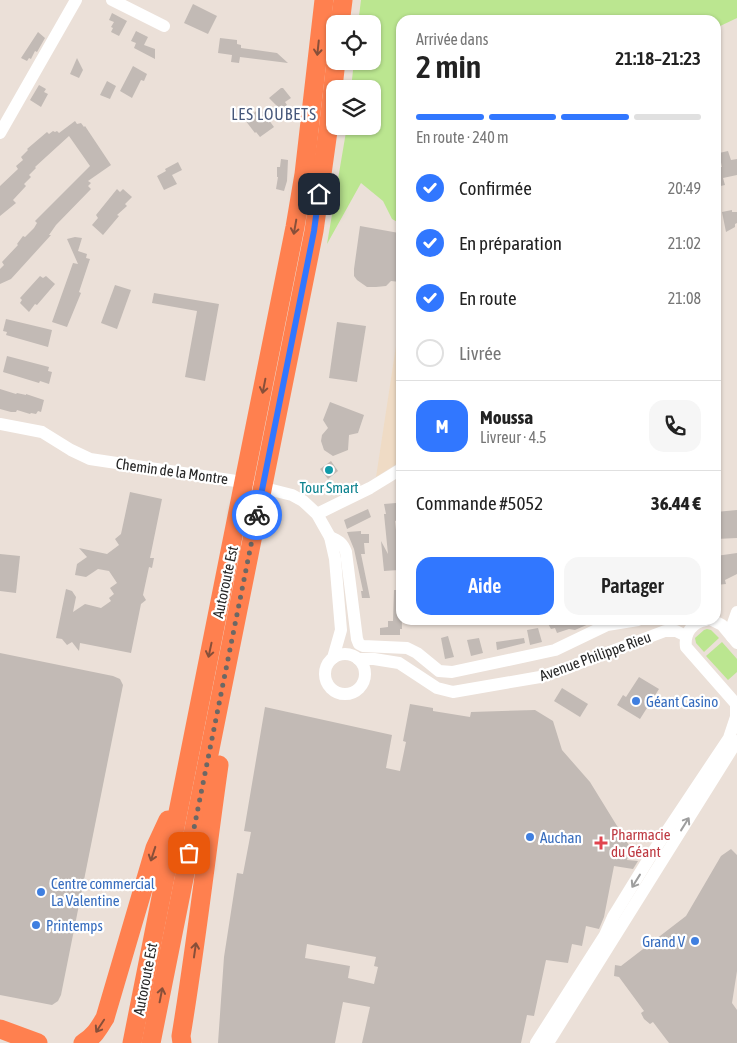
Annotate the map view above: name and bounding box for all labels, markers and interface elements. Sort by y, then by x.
map controls [326,15,381,135]
button: locate [326,15,381,70]
text: Arrivée dans [416,30,488,48]
one-way arrow [313,40,323,56]
text: 21:18–21:23 [615,47,701,69]
text: 2 min [416,48,481,85]
button: layers [326,80,381,135]
district label: LES LOUBETS [231,105,317,123]
text: En route · 240 m [416,128,509,146]
pin [298,173,340,215]
icon: check [416,174,444,202]
text: Confirmée [459,177,532,199]
text: 20:49 [668,179,701,197]
icon: home [305,180,333,208]
one-way arrow [290,219,300,235]
icon: check [416,229,444,257]
text: En préparation [459,232,562,254]
text: 21:02 [668,234,701,252]
icon: check [416,284,444,312]
text: En route [459,287,517,309]
text: 21:08 [668,289,701,307]
text: Livrée [459,342,501,364]
one-way arrow [258,378,268,394]
button: phone [649,400,701,452]
text: Moussa [480,406,533,428]
text: M [436,415,448,437]
text: Livreur · 4.5 [480,428,547,446]
street label: Chemin de la Montre [115,455,229,487]
marker: Tour Smart [323,464,335,476]
place label: Tour Smart [299,479,359,496]
courier [232,490,282,540]
text: Commande #5052 [416,492,543,514]
text: 36.44 € [651,492,701,514]
icon: bike [243,501,271,529]
street label: Autoroute Est [209,544,241,620]
button: Aide [416,557,554,615]
button: Partager [564,557,701,615]
street label: Avenue Philippe Rieu [537,628,653,684]
one-way arrow [205,641,215,657]
place label: Géant Casino [646,693,718,710]
marker: Géant Casino [630,695,642,707]
one-way arrow [680,817,690,831]
place label: Pharmacie du Géant [611,826,671,860]
place label: Auchan [540,829,582,846]
marker: Auchan [524,831,536,843]
pin [168,832,210,874]
marker: Pharmacie du Géant [595,837,607,849]
icon: bag [175,839,203,867]
one-way arrow [148,846,158,862]
one-way arrow [630,874,640,888]
place label: Centre commercial La Valentine [51,875,155,909]
marker: Centre commercial La Valentine [35,886,47,898]
place label: Printemps [46,917,103,934]
marker: Printemps [30,919,42,931]
place label: Grand V [642,933,686,950]
marker: Grand V [689,935,701,947]
street label: Autoroute Est [130,941,160,1017]
one-way arrow [191,943,201,959]
one-way arrow [157,988,166,1004]
one-way arrow [95,1019,105,1033]

